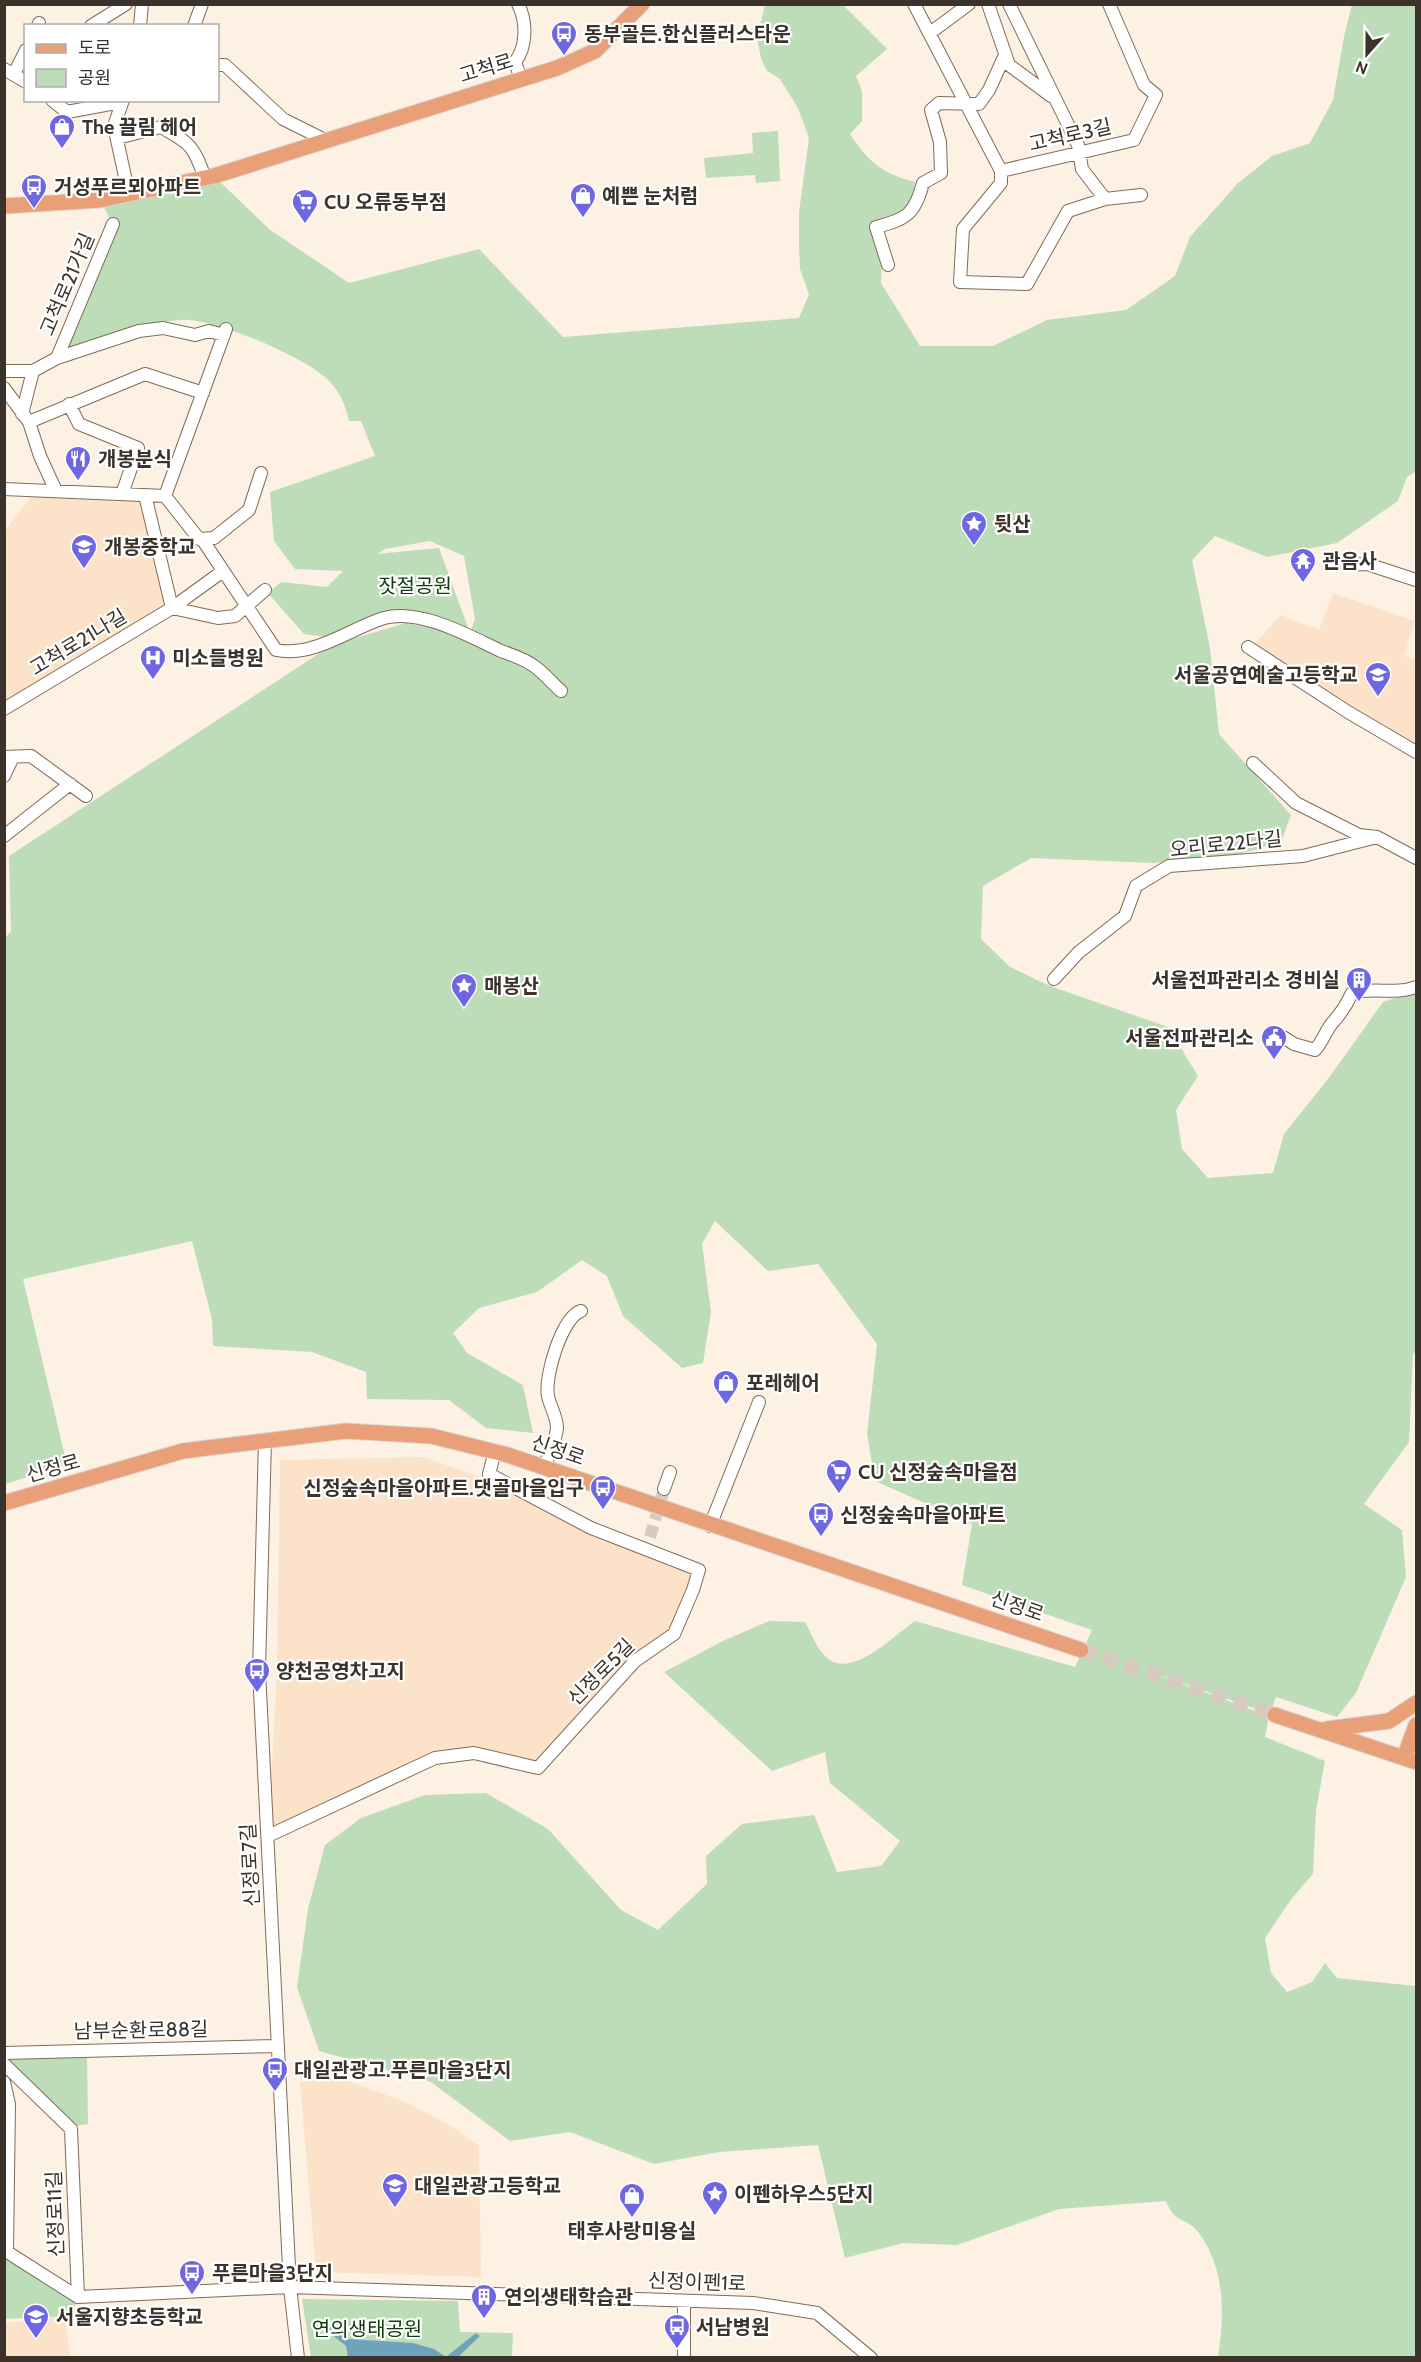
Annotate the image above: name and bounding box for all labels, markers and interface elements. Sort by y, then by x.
bus stop icon: 동부골든.한신플러스타운 [549,19,579,57]
place label: 동부골든.한신플러스타운 [584,22,791,46]
legend [24,24,219,102]
north arrow [1337,24,1397,84]
text: 도로 [78,37,111,59]
street label: 고척로 [456,48,516,88]
text: N [1353,57,1370,78]
text: 공원 [78,67,111,89]
shop icon: The 끌림 헤어 [47,112,77,150]
street label: 고척로3길 [1026,114,1114,156]
place label: The 끌림 헤어 [82,115,197,139]
bus stop icon: 거성푸르뫼아파트 [19,172,49,210]
place label: 거성푸르뫼아파트 [54,175,201,199]
shop icon: 예쁜 눈처럼 [568,181,598,219]
place label: 예쁜 눈처럼 [602,184,699,208]
supermarket icon: CU 오류동부점 [290,187,320,225]
place label: CU 오류동부점 [324,190,447,214]
street label: 고척로21가길 [35,229,99,339]
restaurant icon: 개봉분식 [63,444,93,482]
place label: 개봉분식 [98,447,172,471]
place icon: 뒷산 [959,509,989,547]
place label: 뒷산 [994,512,1031,536]
school or university icon: 개봉중학교 [69,532,99,570]
place label: 개봉중학교 [104,535,196,559]
temple icon: 관음사 [1288,546,1318,584]
place label: 관음사 [1322,549,1377,573]
park label: 잣절공원 [378,574,452,598]
street label: 고척로21나길 [25,604,131,680]
hospital icon: 미소들병원 [138,643,168,681]
place label: 미소들병원 [172,646,264,670]
school or university icon: 서울공연예술고등학교 [1363,660,1393,698]
place label: 서울공연예술고등학교 [1174,663,1358,687]
street label: 오리로22다길 [1169,826,1283,862]
building icon: 서울전파관리소 경비실 [1344,965,1374,1003]
place label: 서울전파관리소 경비실 [1152,968,1340,992]
place icon: 매봉산 [449,971,479,1009]
place label: 매봉산 [484,974,539,998]
public building icon: 서울전파관리소 [1259,1023,1289,1061]
place label: 서울전파관리소 [1125,1026,1254,1050]
shop icon: 포레헤어 [711,1368,741,1406]
place label: 포레헤어 [746,1371,820,1395]
street label: 신정로 [528,1430,588,1470]
street label: 신정로 [23,1449,83,1487]
supermarket icon: CU 신정숲속마을점 [824,1457,854,1495]
place label: CU 신정숲속마을점 [858,1460,1018,1484]
bus stop icon: 신정숲속마을아파트.댓골마을입구 [588,1473,618,1511]
place label: 신정숲속마을아파트.댓골마을입구 [304,1476,584,1500]
bus stop icon: 신정숲속마을아파트 [806,1500,836,1538]
place label: 신정숲속마을아파트 [840,1503,1006,1527]
street label: 신정로 [987,1586,1047,1626]
street label: 신정로5길 [563,1634,639,1710]
bus stop icon: 양천공영차고지 [242,1656,272,1694]
place label: 양천공영차고지 [276,1659,405,1683]
street label: 신정로7길 [236,1823,264,1907]
street label: 남부순환로88길 [73,2017,209,2043]
bus stop icon: 대일관광고.푸른마을3단지 [260,2055,290,2093]
place label: 대일관광고.푸른마을3단지 [294,2058,512,2082]
street label: 신정로11길 [41,2170,69,2258]
school or university icon: 대일관광고등학교 [380,2171,410,2209]
place label: 대일관광고등학교 [414,2174,561,2198]
place icon: 이펜하우스5단지 [700,2179,730,2217]
shop icon: 태후사랑미용실 [617,2181,647,2219]
place label: 이펜하우스5단지 [734,2182,874,2206]
place label: 태후사랑미용실 [568,2219,696,2243]
bus stop icon: 푸른마을3단지 [177,2258,207,2296]
place label: 푸른마을3단지 [212,2261,333,2285]
street label: 신정이펜1로 [647,2268,747,2296]
building icon: 연의생태학습관 [469,2282,499,2320]
place label: 연의생태학습관 [504,2285,633,2309]
school or university icon: 서울지향초등학교 [21,2302,51,2340]
place label: 서울지향초등학교 [56,2305,203,2329]
bus stop icon: 서남병원 [662,2312,692,2350]
place label: 서남병원 [696,2315,770,2339]
park label: 연의생태공원 [312,2317,422,2341]

